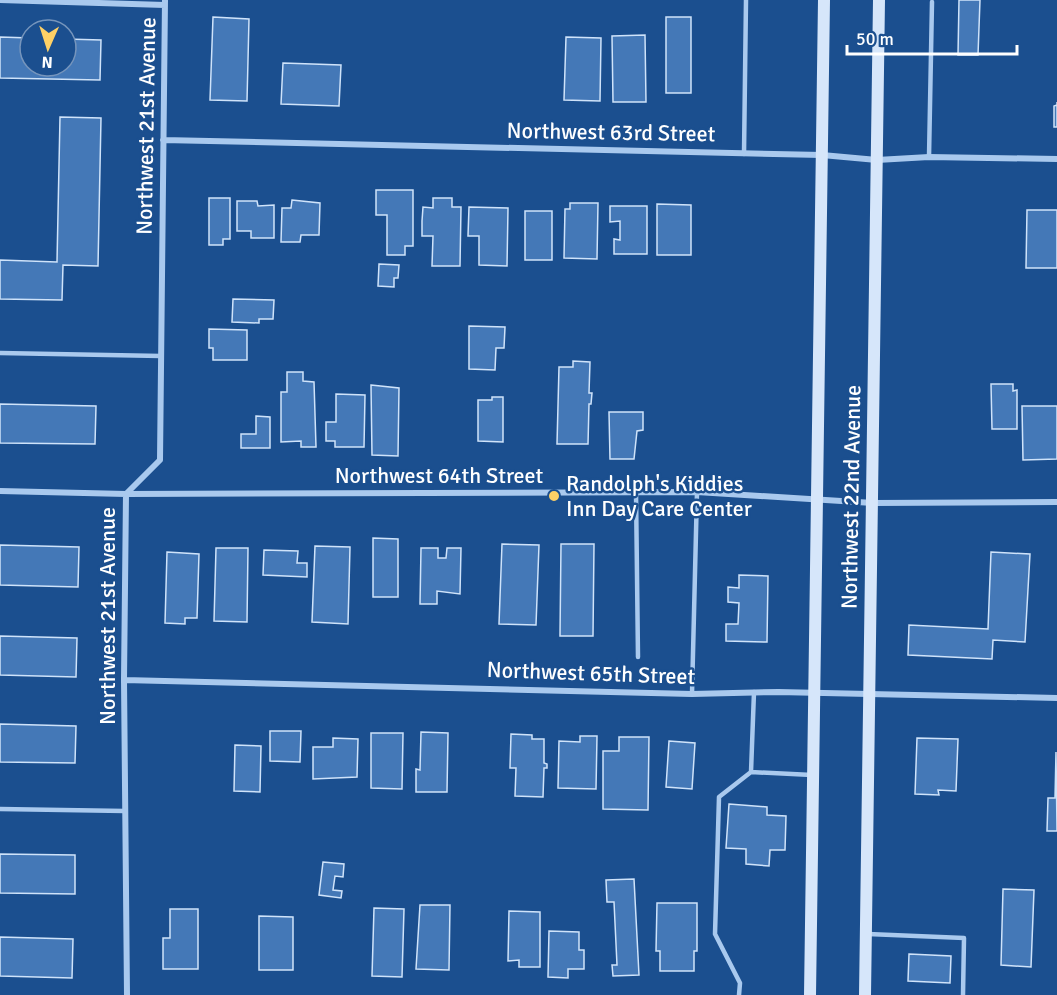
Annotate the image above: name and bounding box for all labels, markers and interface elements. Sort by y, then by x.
street label: Northwest 21st Avenue [131,17,161,235]
north arrow [18,18,78,78]
scale bar [847,18,1016,56]
text: 50 m [856,28,894,50]
text: N [41,52,53,72]
street label: Northwest 63rd Street [507,117,716,147]
street label: Northwest 22nd Avenue [836,385,866,609]
street label: Northwest 64th Street [335,462,544,489]
place label: Randolph's Kiddies Inn Day Care Center [566,470,752,522]
marker: Randolph's Kiddies Inn Day Care Center [547,489,561,503]
street label: Northwest 21st Avenue [94,507,121,725]
street label: Northwest 65th Street [486,656,696,690]

